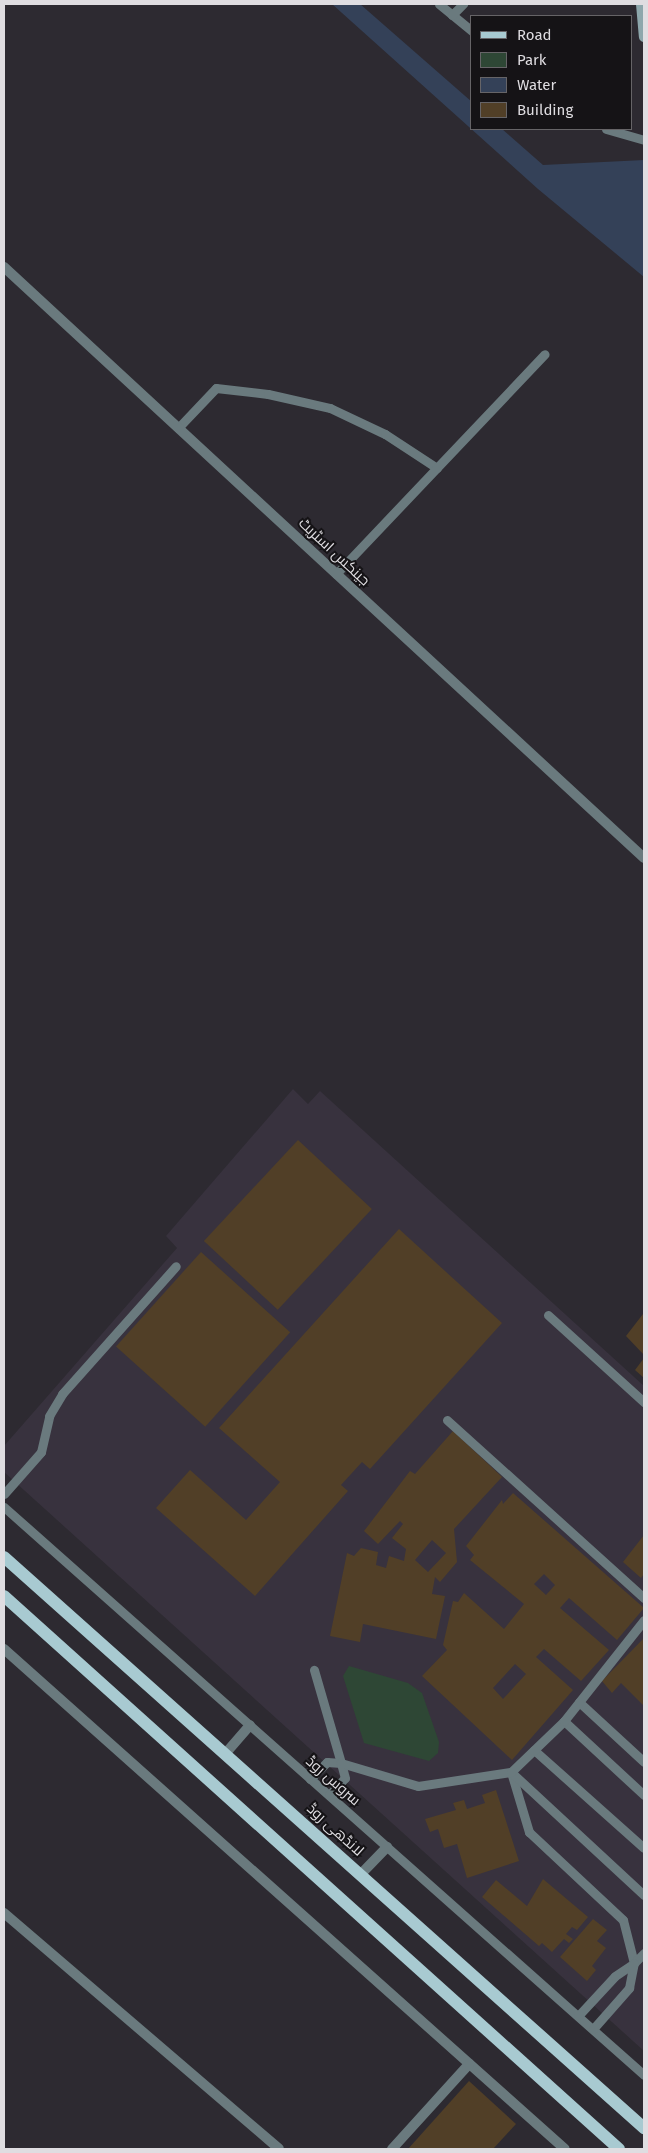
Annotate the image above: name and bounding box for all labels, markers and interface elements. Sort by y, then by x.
legend [470,15,633,130]
text: Road [517,26,552,44]
text: Park [517,51,547,69]
text: Water [517,76,556,94]
text: Building [517,101,573,119]
street label: جینکس اسٹریٹ [294,514,374,590]
street label: سروس روڈ [302,1752,364,1810]
street label: لانڈھی روڈ [303,1800,367,1860]

